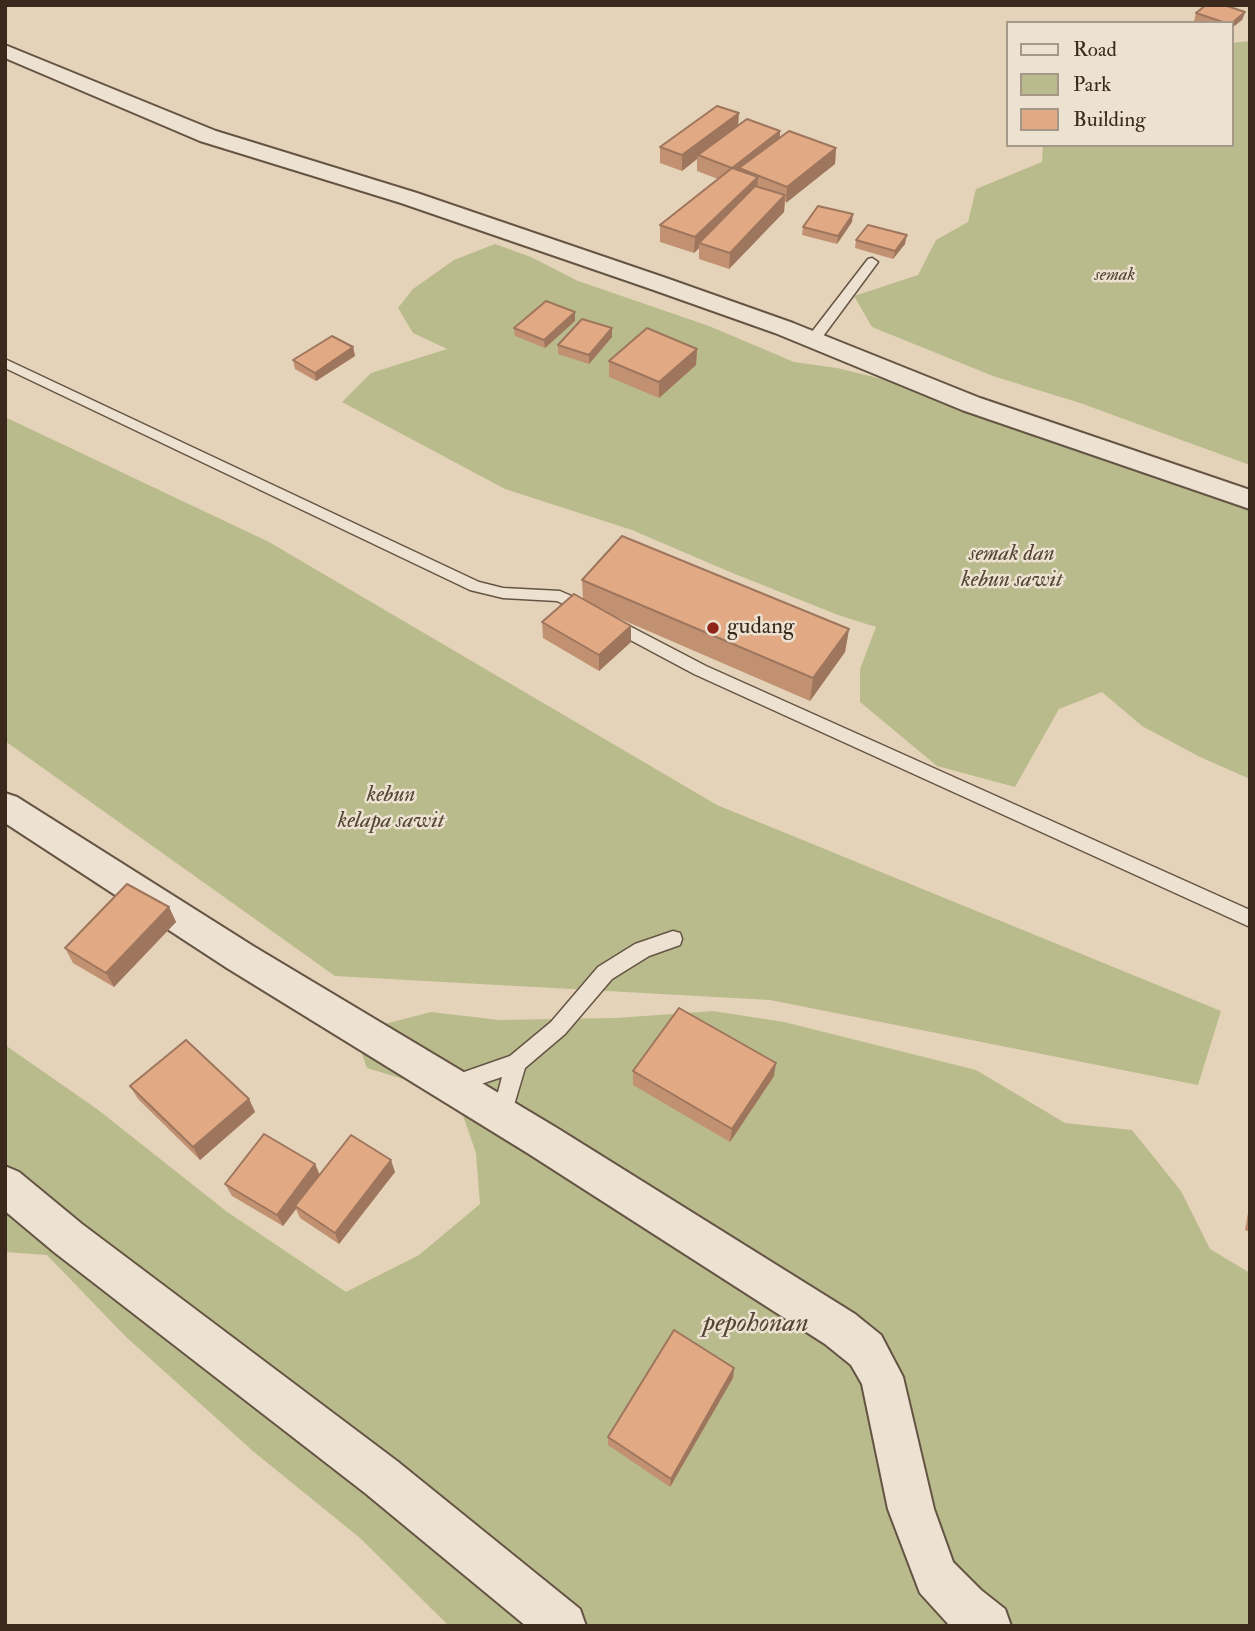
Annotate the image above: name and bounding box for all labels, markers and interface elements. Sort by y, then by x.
legend [1006,21,1234,147]
text: Road [1073,36,1117,63]
text: Park [1073,71,1111,98]
text: Building [1073,106,1146,133]
park label: semak [1095,265,1135,287]
park label: semak dan kebun sawit [961,541,1063,595]
place label: gudang [727,614,794,642]
marker: gudang [705,620,721,636]
park label: kebun kelapa sawit [338,782,444,836]
park label: pepohonan [703,1308,809,1342]

